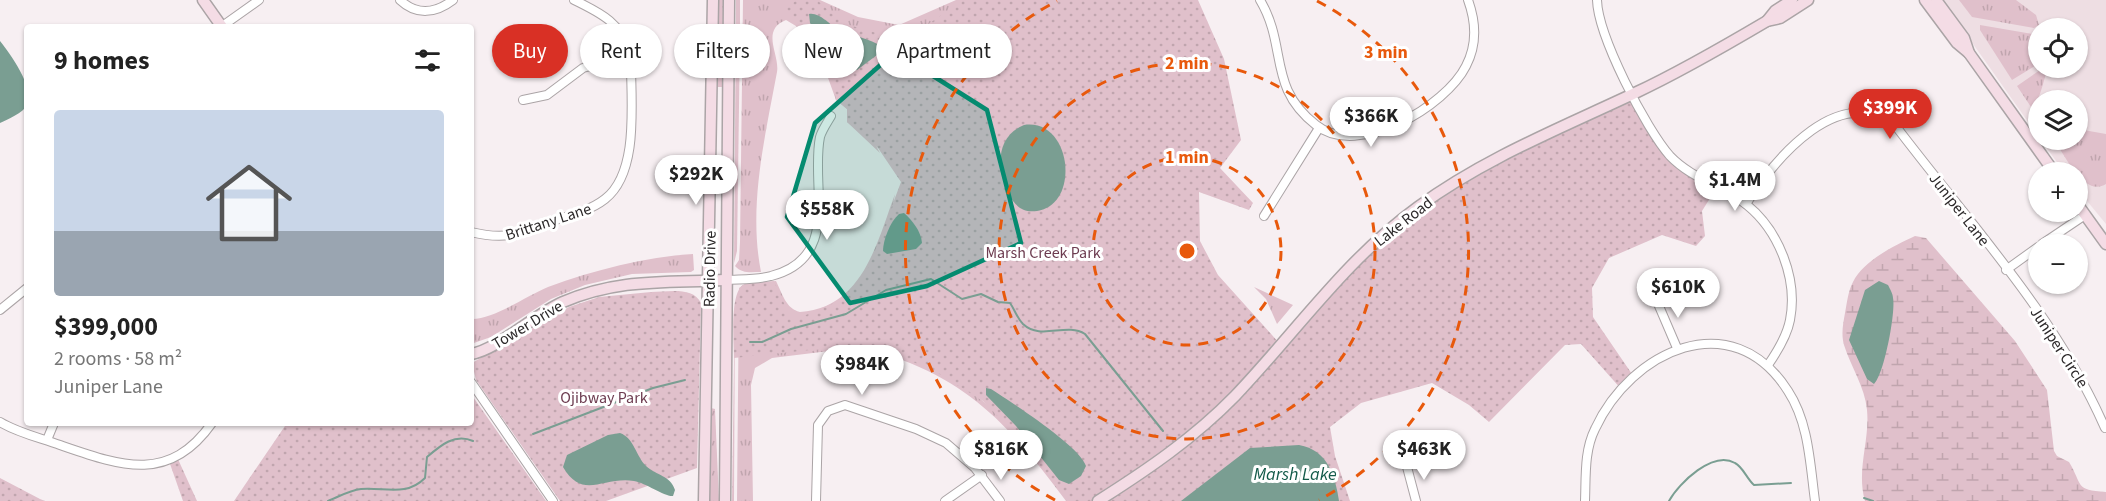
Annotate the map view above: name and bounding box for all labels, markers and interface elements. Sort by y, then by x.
map controls [2028,18,2088,294]
button: locate [2028,18,2088,78]
chip: Buy [492,24,568,78]
chip: Rent [580,24,662,78]
chip: Filters [674,24,770,78]
chip: New [782,24,864,78]
chip: Apartment [876,24,1012,78]
text: 3 min [1364,40,1408,65]
text: 9 homes [54,42,149,79]
icon: filters [411,44,444,77]
text: 2 min [1165,51,1209,76]
pin: $399K [1848,89,1932,140]
button: layers [2028,90,2088,150]
text: $399K [1863,94,1917,122]
pin: $366K [1329,97,1413,148]
text: $366K [1344,102,1398,130]
text: 1 min [1165,145,1209,170]
icon: home [195,149,303,257]
pin: $292K [654,155,738,206]
text: $292K [669,160,723,188]
pin: $1.4M [1693,161,1777,212]
button: + [2028,162,2088,222]
text: $1.4M [1709,166,1761,194]
street label: Juniper Lane [1924,169,1995,251]
pin: $558K [785,190,869,241]
street label: Lake Road [1370,192,1438,252]
text: $558K [800,195,854,223]
street label: Brittany Lane [503,198,594,246]
street label: Radio Drive [698,231,722,307]
button: − [2028,234,2088,294]
centre of rings [1177,241,1197,261]
park label: Marsh Creek Park [985,242,1101,264]
pin: $610K [1636,268,1720,319]
text: $610K [1651,273,1705,301]
street label: Tower Drive [488,295,567,355]
street label: Juniper Circle [2025,303,2094,392]
text: $399,000 [54,308,158,345]
text: 2 rooms · 58 m² [54,345,182,373]
pin: $984K [820,345,904,396]
text: $984K [835,350,889,378]
text: Juniper Lane [54,373,163,401]
park label: Ojibway Park [560,387,648,409]
pin: $816K [959,430,1043,481]
pin: $463K [1382,430,1466,481]
text: $816K [974,435,1028,463]
text: $463K [1397,435,1451,463]
water label: Marsh Lake [1253,462,1337,487]

